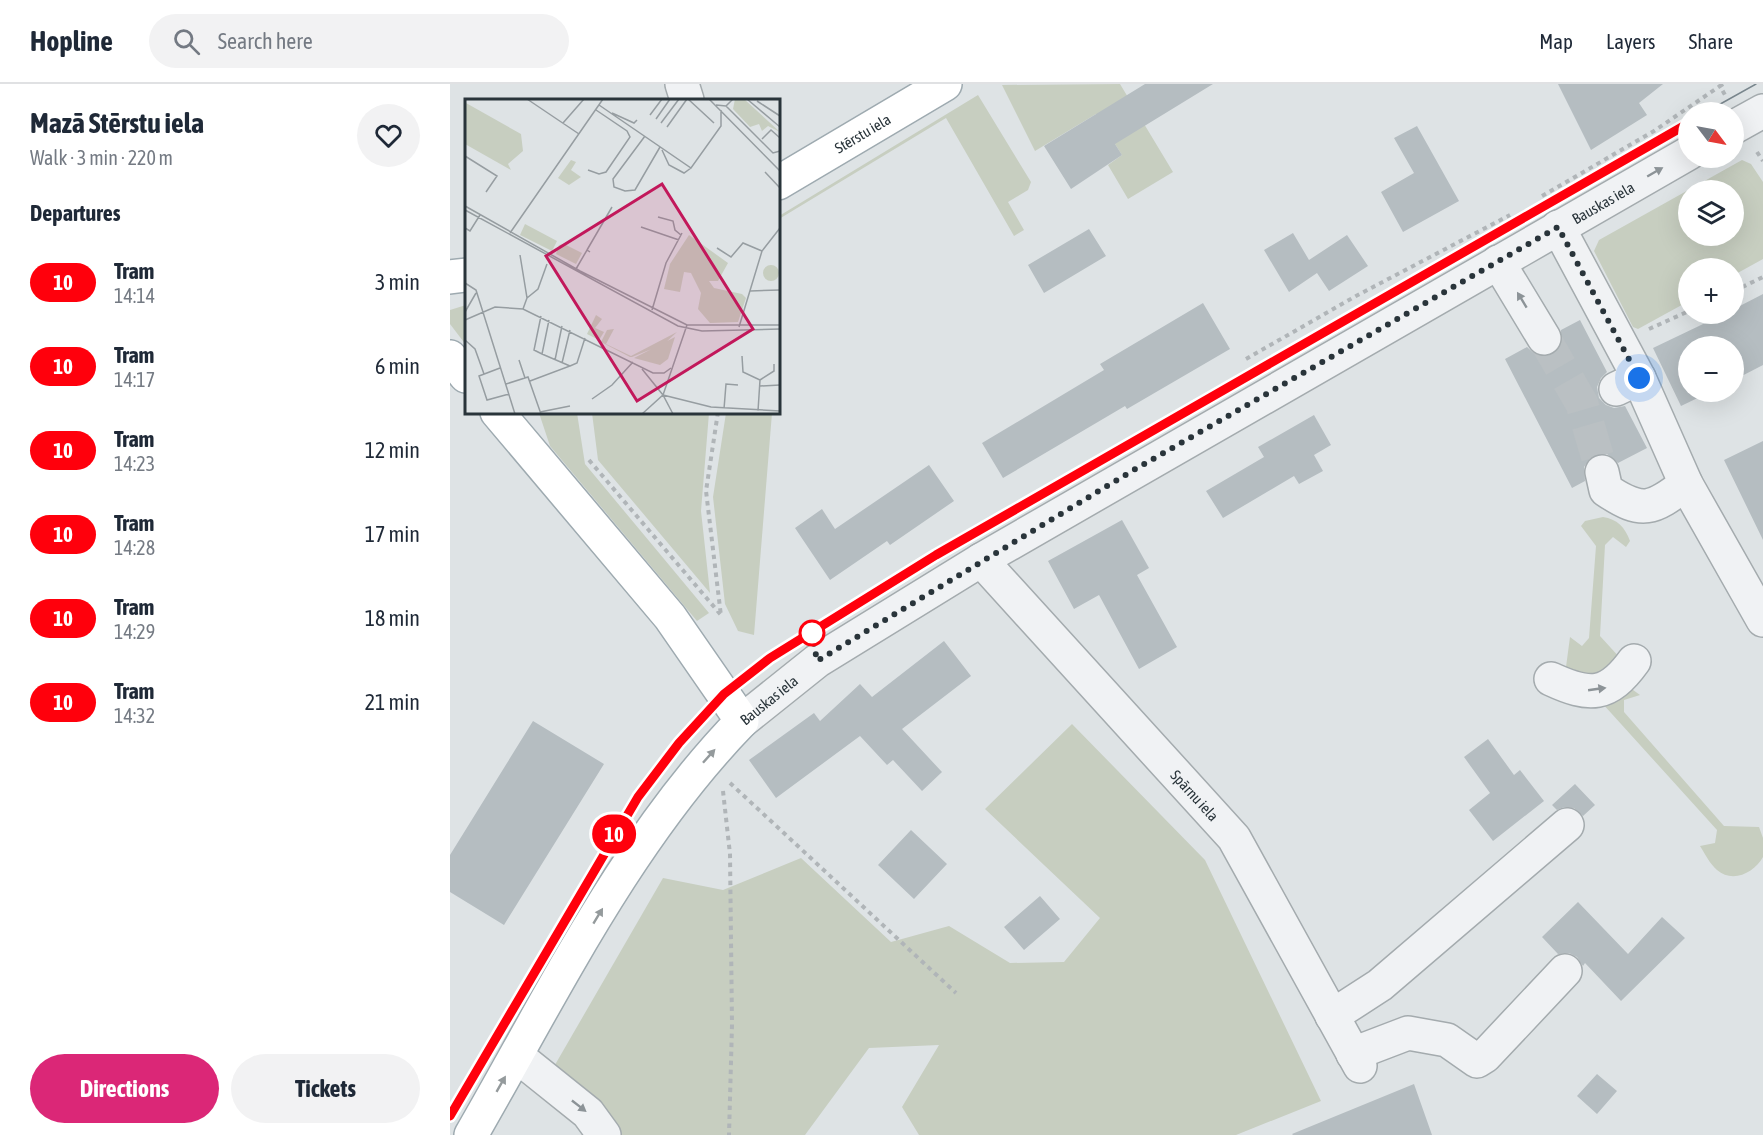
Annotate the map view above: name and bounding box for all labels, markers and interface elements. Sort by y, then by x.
search box [149,14,569,68]
text: Hopline [30,25,113,57]
icon: search [170,25,203,58]
text: Search here [218,28,313,54]
text: Map [1539,29,1573,53]
text: Layers [1606,29,1656,53]
text: Share [1689,29,1733,53]
inset map [465,99,780,414]
north arrow [1678,102,1744,168]
map controls [1678,102,1744,402]
button: heart [357,104,420,167]
text: Mazā Stērstu iela [30,107,204,139]
street label: Stērstu iela [831,110,893,156]
text: Walk · 3 min · 220 m [30,146,173,169]
one-way arrow [1647,166,1663,177]
street label: Bauskas iela [1569,178,1637,227]
button: layers [1678,180,1744,246]
text: Departures [30,200,120,226]
text: Tram [114,258,154,284]
button: + [1678,258,1744,324]
text: 3 min [375,269,420,295]
text: 10 [53,270,73,294]
text: 14:14 [114,284,155,307]
one-way arrow [1516,292,1527,308]
button: − [1678,336,1744,402]
text: Tram [114,342,154,368]
text: 6 min [375,353,420,379]
text: 10 [53,354,73,378]
your location [1624,363,1654,393]
text: 14:17 [114,368,155,391]
text: Tram [114,426,154,452]
text: 12 min [365,437,420,463]
text: 10 [53,438,73,462]
text: 14:23 [114,452,155,475]
text: Tram [114,510,154,536]
text: 17 min [365,521,420,547]
text: 10 [53,522,73,546]
text: 14:28 [114,536,155,559]
text: Tram [114,594,154,620]
text: 18 min [365,605,420,631]
text: 10 [53,606,73,630]
text: 14:29 [114,620,155,643]
unlabelled marker [799,620,825,646]
street label: Bauskas iela [736,672,801,728]
text: Tram [114,678,154,704]
one-way arrow [1588,685,1607,694]
text: 21 min [365,689,420,715]
text: 10 [53,690,73,714]
text: 14:32 [114,704,155,727]
one-way arrow [702,748,716,763]
street label: Spārnu iela [1168,766,1222,824]
line badge: 10 [587,814,641,854]
text: 10 [604,822,624,846]
one-way arrow [593,908,604,924]
button: Directions [30,1054,219,1123]
button: Tickets [231,1054,420,1123]
one-way arrow [495,1076,506,1092]
one-way arrow [571,1099,587,1112]

